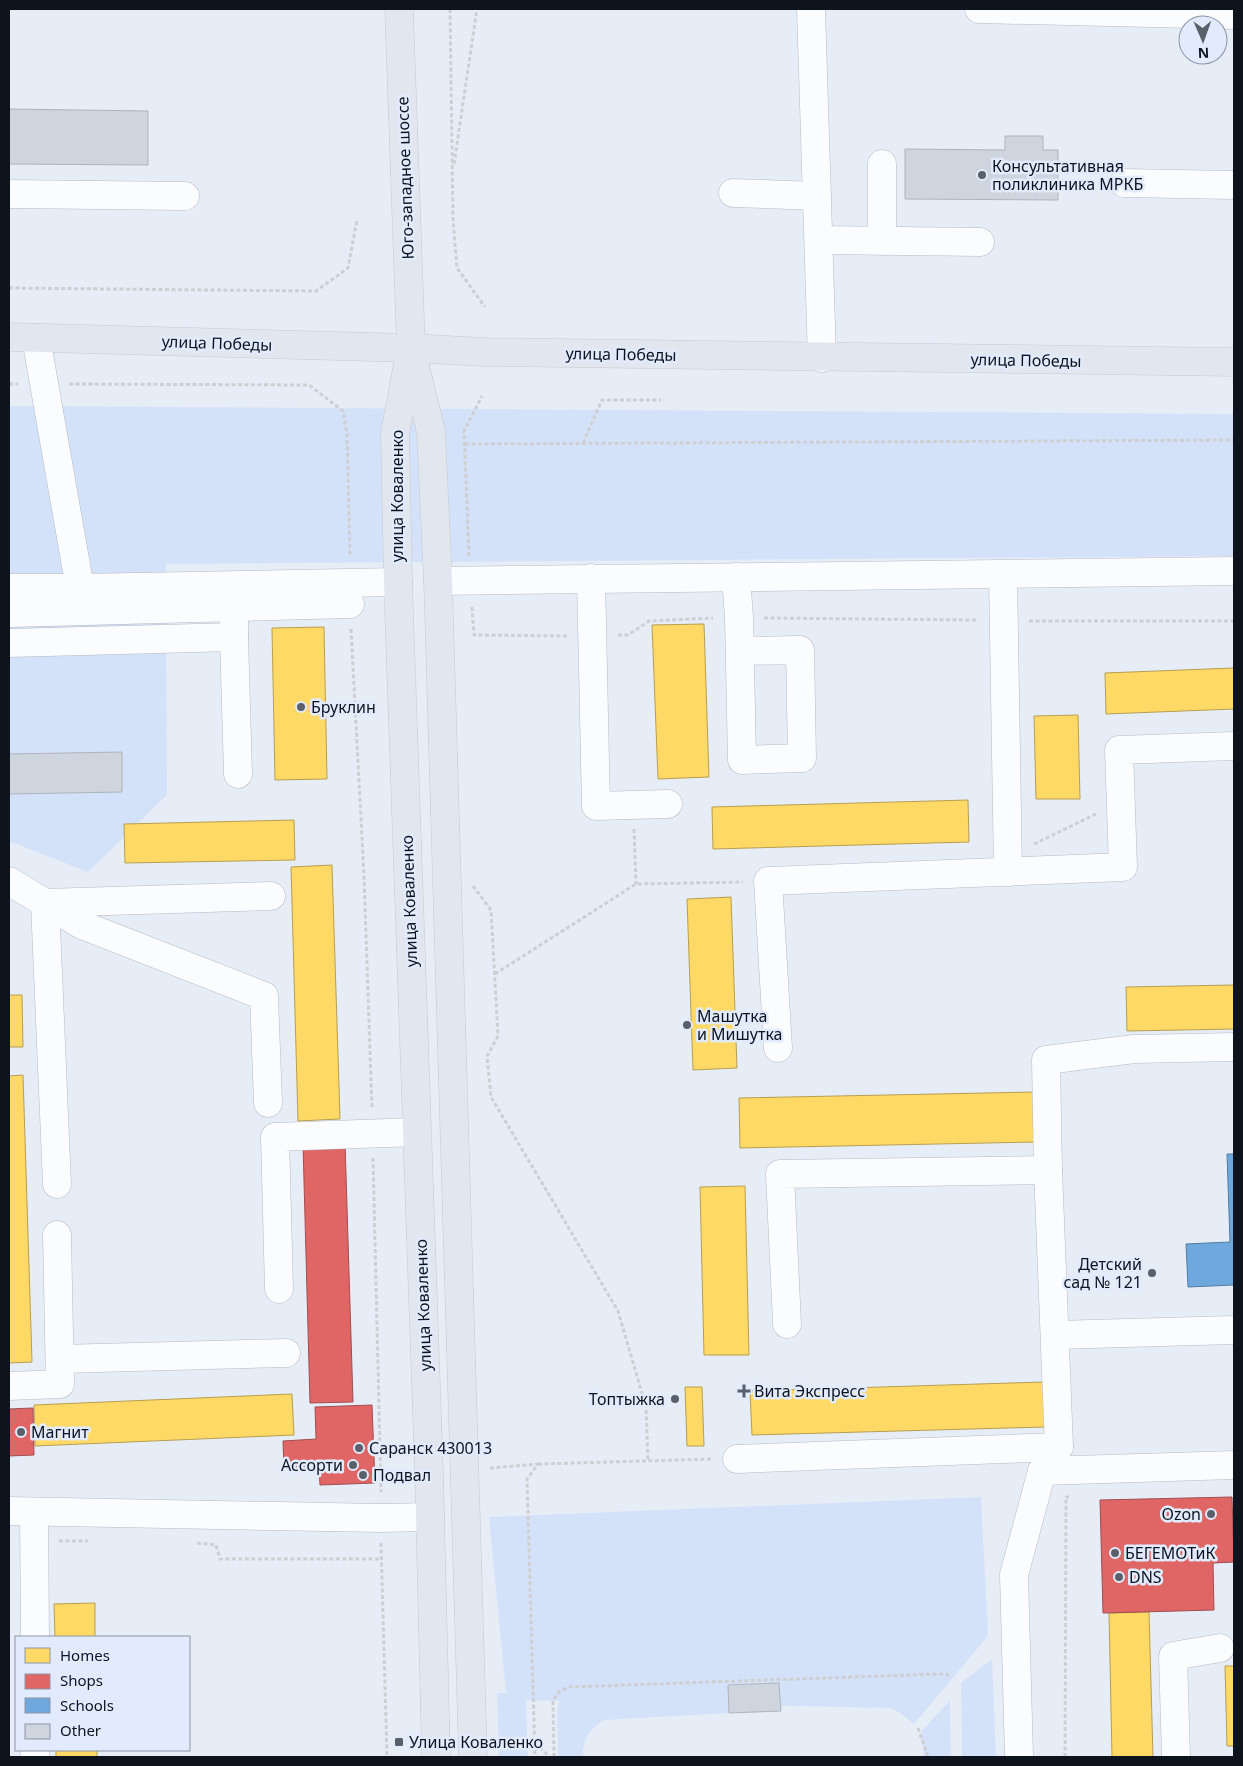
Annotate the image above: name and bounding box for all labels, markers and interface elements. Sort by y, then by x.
north arrow [1178,15,1228,65]
text: N [1197,44,1209,63]
street label: Юго-западное шоссе [391,96,419,260]
place label: Консультативная поликлиника МРКБ [992,155,1144,195]
marker: Консультативная поликлиника МРКБ [976,169,988,181]
street label: улица Победы [161,330,273,356]
street label: улица Победы [565,342,677,366]
street label: улица Победы [970,348,1082,372]
street label: улица Коваленко [386,430,408,562]
place label: Бруклин [311,696,376,718]
marker: Бруклин [295,701,307,713]
street label: улица Коваленко [396,834,422,968]
place label: Машутка и Мишутка [697,1005,783,1045]
marker: Машутка и Мишутка [681,1019,693,1031]
street label: улица Коваленко [410,1238,436,1372]
place label: Детский сад № 121 [1063,1253,1142,1293]
marker: Детский сад № 121 [1146,1267,1158,1279]
place label: Вита Экспресс [754,1380,865,1402]
marker: Вита Экспресс [738,1385,750,1397]
place label: Топтыжка [589,1388,665,1410]
marker: Топтыжка [669,1393,681,1405]
place label: Магнит [31,1421,89,1443]
marker: Магнит [15,1426,27,1438]
place label: Саранск 430013 [369,1437,492,1459]
marker: Саранск 430013 [353,1442,365,1454]
place label: Ассорти [281,1454,343,1476]
marker: Ассорти [347,1459,359,1471]
place label: Подвал [373,1464,431,1486]
marker: Подвал [357,1469,369,1481]
place label: Ozon [1161,1503,1201,1525]
marker: Ozon [1205,1508,1217,1520]
place label: БЕГЕМОТиК [1125,1542,1215,1564]
marker: БЕГЕМОТиК [1109,1547,1121,1559]
place label: DNS [1129,1566,1162,1588]
marker: DNS [1113,1571,1125,1583]
legend [15,1636,190,1751]
text: Homes [60,1645,110,1665]
text: Shops [60,1670,103,1690]
text: Schools [60,1695,114,1715]
text: Other [60,1720,101,1740]
place label: Улица Коваленко [409,1731,543,1753]
marker: Улица Коваленко [393,1736,405,1748]

